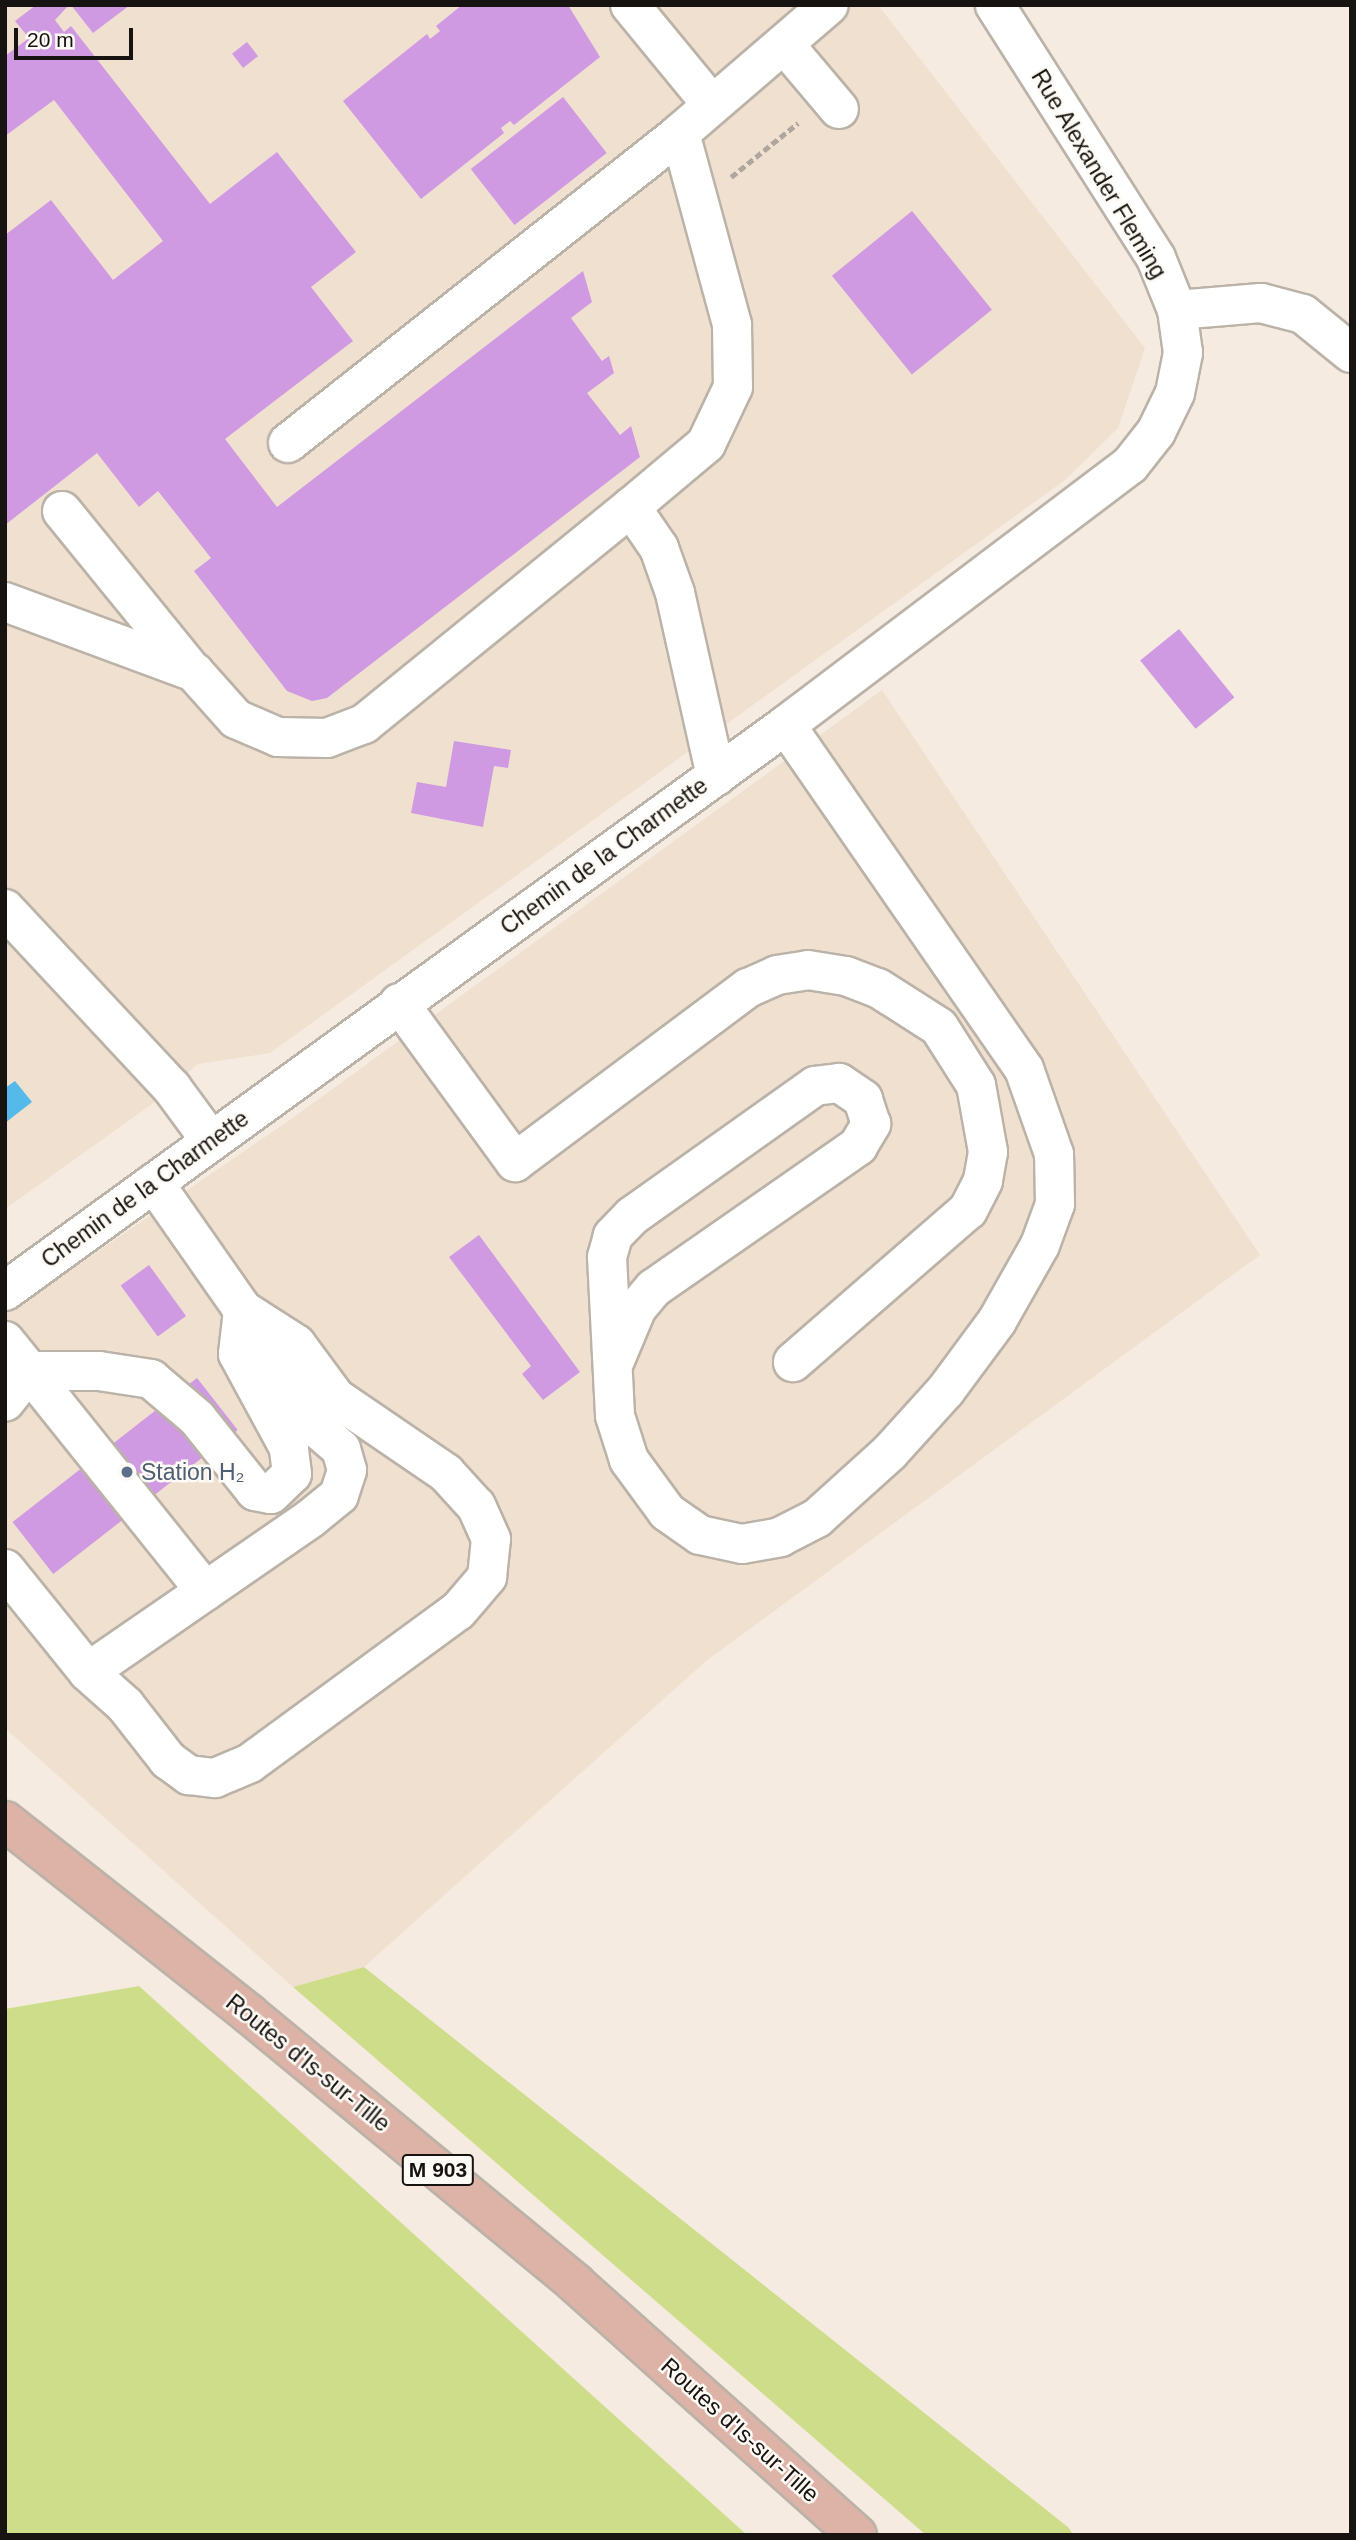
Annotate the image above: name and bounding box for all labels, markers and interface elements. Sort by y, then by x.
scale bar [18,14,136,58]
text: 20 m [27,28,74,51]
street label: Rue Alexander Fleming [1025,64,1173,284]
street label: Chemin de la Charmette [495,772,713,940]
street label: Chemin de la Charmette [36,1105,254,1273]
place label: Station H₂ [141,1458,245,1486]
marker: Station H₂ [119,1464,135,1480]
street label: Routes d'Is-sur-Tille [220,1988,396,2138]
road number: M 903 [401,2152,475,2188]
street label: Routes d'Is-sur-Tille [655,2352,825,2508]

